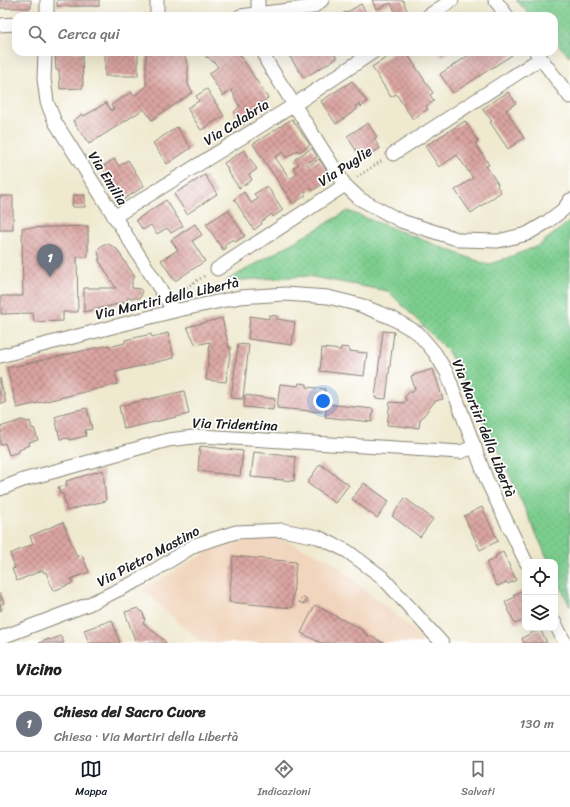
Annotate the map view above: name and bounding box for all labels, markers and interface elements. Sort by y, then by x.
search box [12,12,558,56]
text: Cerca qui [58,21,120,47]
icon: search [26,23,48,45]
street label: Via Calabria [198,92,274,153]
street label: Via Puglie [313,139,378,193]
street label: Via Emilia [81,146,135,211]
pin: 1 [37,244,63,277]
street label: Via Martiri della Libertà [93,270,241,327]
street label: Via Martiri della Libertà [444,355,523,501]
your location [313,391,333,411]
street label: Via Tridentina [192,411,278,438]
street label: Via Pietro Mastino [92,519,204,594]
map controls [522,559,558,631]
button: locate [522,559,558,595]
button: layers [522,595,558,631]
text: Vicino [16,654,62,684]
text: Chiesa del Sacro Cuore [54,699,206,725]
text: 1 [26,712,32,735]
text: 130 m [520,712,554,735]
text: Chiesa · Via Martiri della Libertà [54,725,238,748]
tab: Mappa [75,758,107,801]
tab: Indicazioni [258,758,310,801]
tab: Salvati [461,758,495,801]

